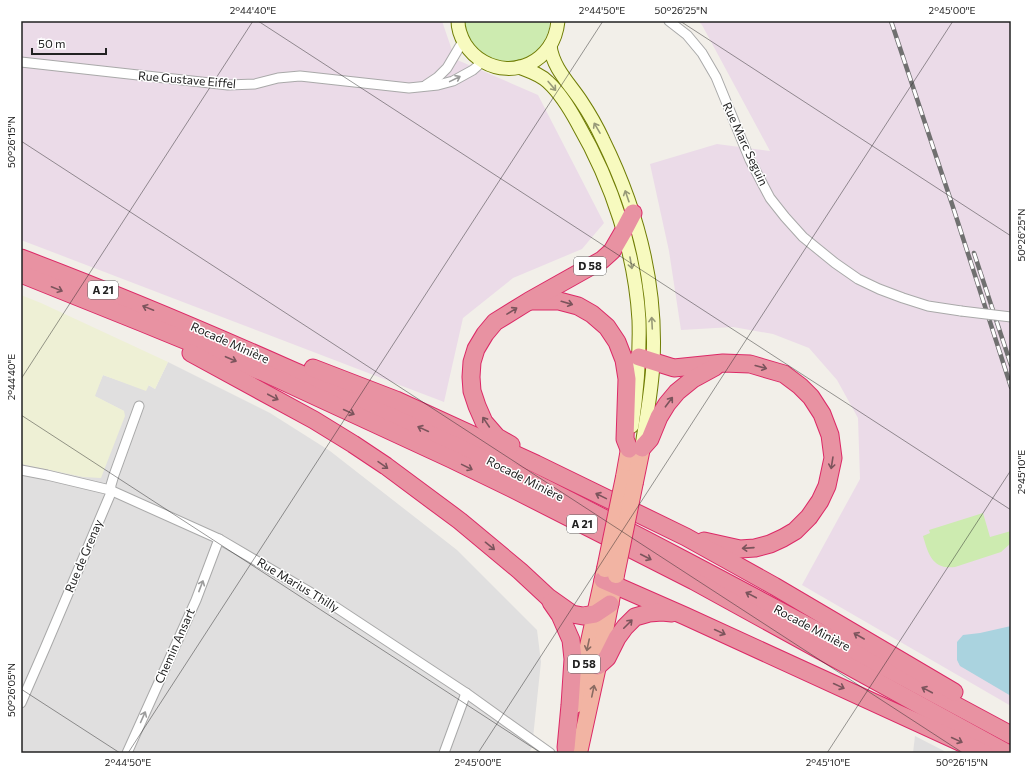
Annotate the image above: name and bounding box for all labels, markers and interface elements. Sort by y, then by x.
text: 2°44'40"E [230,4,276,16]
text: 2°44'50"E [579,4,625,16]
text: 50°26'25"N [654,4,708,16]
text: 2°45'00"E [929,4,975,16]
scale bar [32,30,106,56]
text: 50 m [38,36,66,50]
street label: Rue Gustave Eiffel [137,68,237,90]
one-way arrow [449,75,461,82]
one-way arrow [547,81,556,92]
street label: Rue Marc Seguin [720,100,771,187]
text: 50°26'15"N [5,116,17,168]
one-way arrow [592,122,600,134]
one-way arrow [623,190,630,203]
text: 50°26'25"N [1015,208,1027,262]
one-way arrow [627,256,635,269]
road number: D 58 [574,257,606,275]
road number: A 21 [88,281,118,299]
one-way arrow [51,285,63,293]
one-way arrow [561,300,574,307]
one-way arrow [143,304,155,311]
one-way arrow [506,307,518,315]
one-way arrow [649,317,656,330]
street label: Rocade Minière [189,319,272,366]
text: 2°44'40"E [5,354,17,400]
one-way arrow [224,356,236,364]
one-way arrow [755,364,768,371]
one-way arrow [266,394,278,402]
one-way arrow [665,397,673,408]
one-way arrow [343,409,355,417]
one-way arrow [482,417,490,428]
one-way arrow [417,425,429,432]
text: 2°45'10"E [1015,450,1027,494]
street label: Rocade Minière [485,453,566,503]
one-way arrow [827,456,835,469]
one-way arrow [378,461,389,469]
one-way arrow [461,464,473,471]
one-way arrow [595,492,607,499]
road number: A 21 [567,515,597,533]
street label: Rue de Grenay [61,517,105,594]
one-way arrow [484,542,495,551]
one-way arrow [742,545,755,552]
street label: Rue Marius Thilly [255,554,342,614]
one-way arrow [640,554,652,561]
one-way arrow [198,580,206,592]
one-way arrow [746,591,758,599]
street label: Rocade Minière [772,601,853,653]
street label: Chemin Ansart [151,606,197,685]
one-way arrow [624,619,633,629]
one-way arrow [714,629,726,636]
one-way arrow [853,632,865,640]
one-way arrow [584,638,592,651]
road number: D 58 [568,655,600,673]
text: 50°26'05"N [5,663,17,717]
one-way arrow [832,683,844,690]
one-way arrow [589,685,597,698]
one-way arrow [922,686,934,694]
one-way arrow [140,712,147,724]
one-way arrow [950,737,962,744]
text: 2°44'50"E [105,756,151,768]
text: 2°45'00"E [455,756,501,768]
text: 2°45'10"E [806,756,850,768]
text: 50°26'15"N [936,756,988,768]

